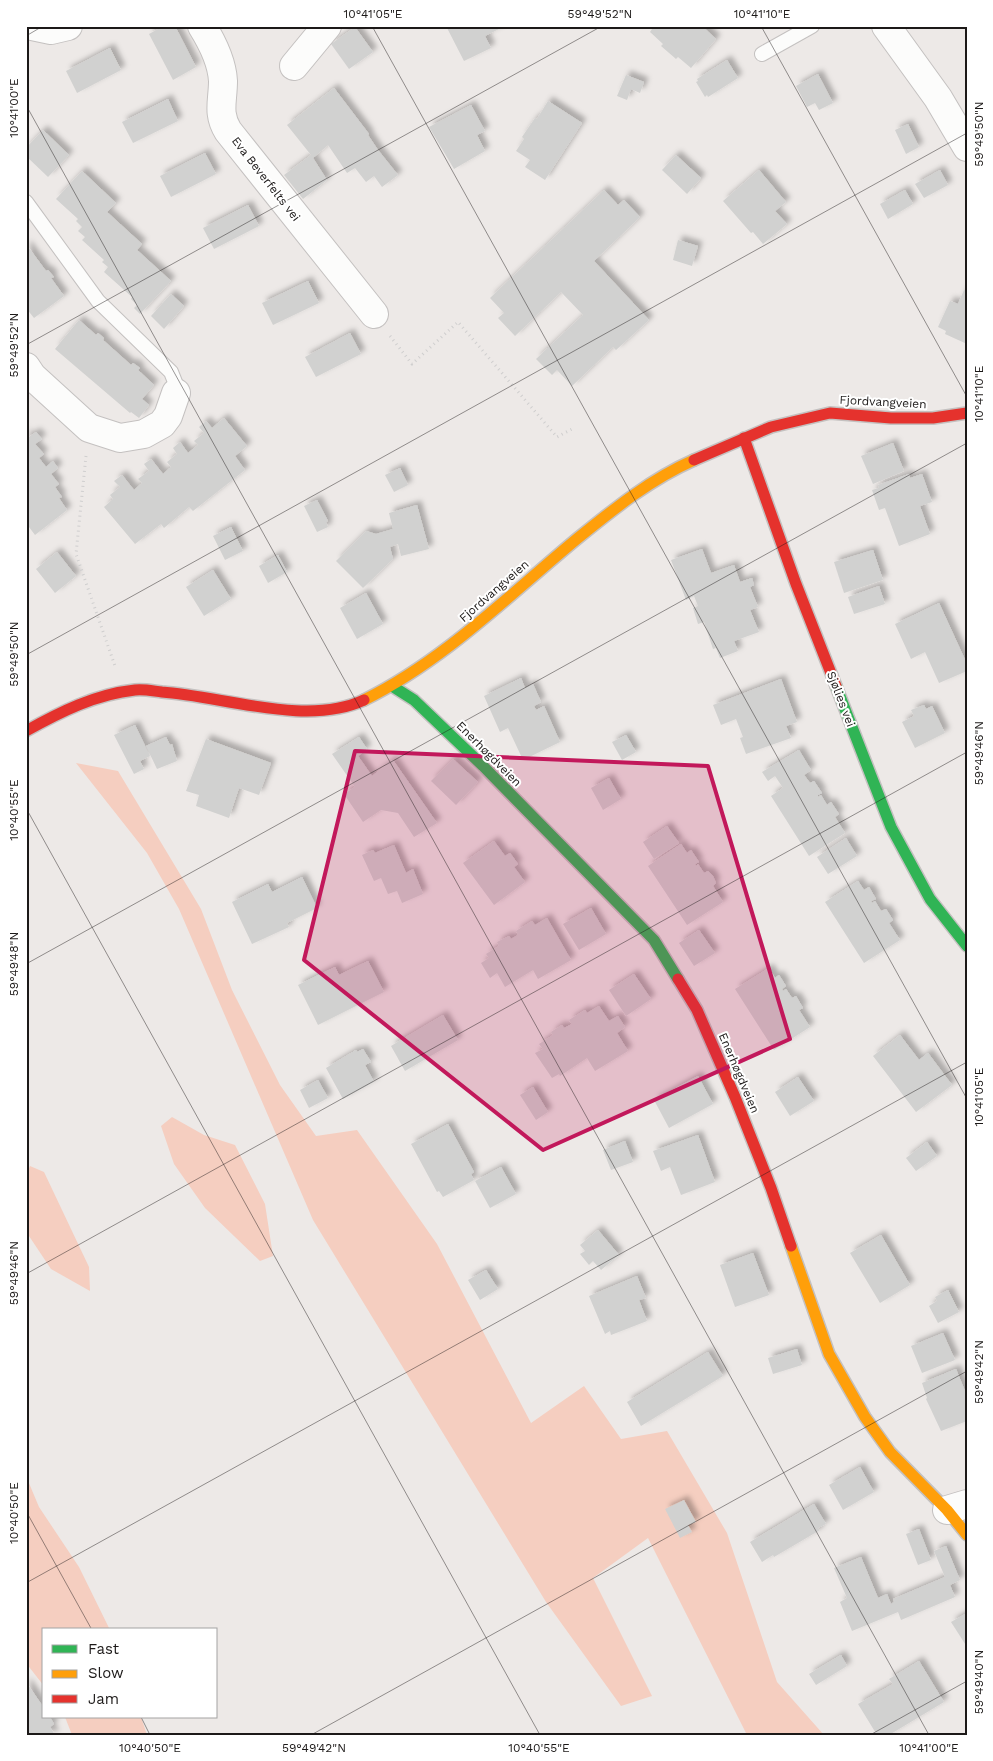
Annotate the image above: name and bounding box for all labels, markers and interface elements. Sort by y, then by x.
text: 10°41'05"E [344,7,403,21]
text: 59°49'52"N [568,7,632,21]
text: 10°41'10"E [734,7,791,21]
text: 10°41'00"E [7,78,21,138]
text: 59°49'50"N [972,101,986,167]
street label: Eva Beverfelts vei [229,134,303,224]
text: 59°49'52"N [7,313,21,377]
text: 10°41'10"E [972,365,986,422]
street label: Fjordvangveien [839,393,927,411]
street label: Fjordvangveien [456,557,532,625]
text: 59°49'50"N [7,621,21,687]
street label: Sjølies vei [824,669,858,729]
street label: Enerhøgdveien [454,719,524,789]
text: 59°49'46"N [972,721,986,785]
text: 10°40'55"E [7,779,21,841]
text: 59°49'48"N [7,932,21,996]
street label: Enerhøgdveien [716,1031,762,1115]
text: 10°41'05"E [972,1067,986,1126]
text: 59°49'46"N [7,1241,21,1305]
text: 59°49'42"N [972,1340,986,1404]
text: 10°40'50"E [7,1482,21,1544]
legend [42,1628,218,1718]
text: Fast [88,1640,120,1658]
text: 59°49'40"N [972,1650,986,1714]
text: Slow [88,1664,124,1682]
text: Jam [88,1690,119,1708]
text: 10°40'50"E [119,1741,181,1755]
text: 59°49'42"N [282,1741,346,1755]
text: 10°40'55"E [508,1741,570,1755]
text: 10°41'00"E [899,1741,959,1755]

